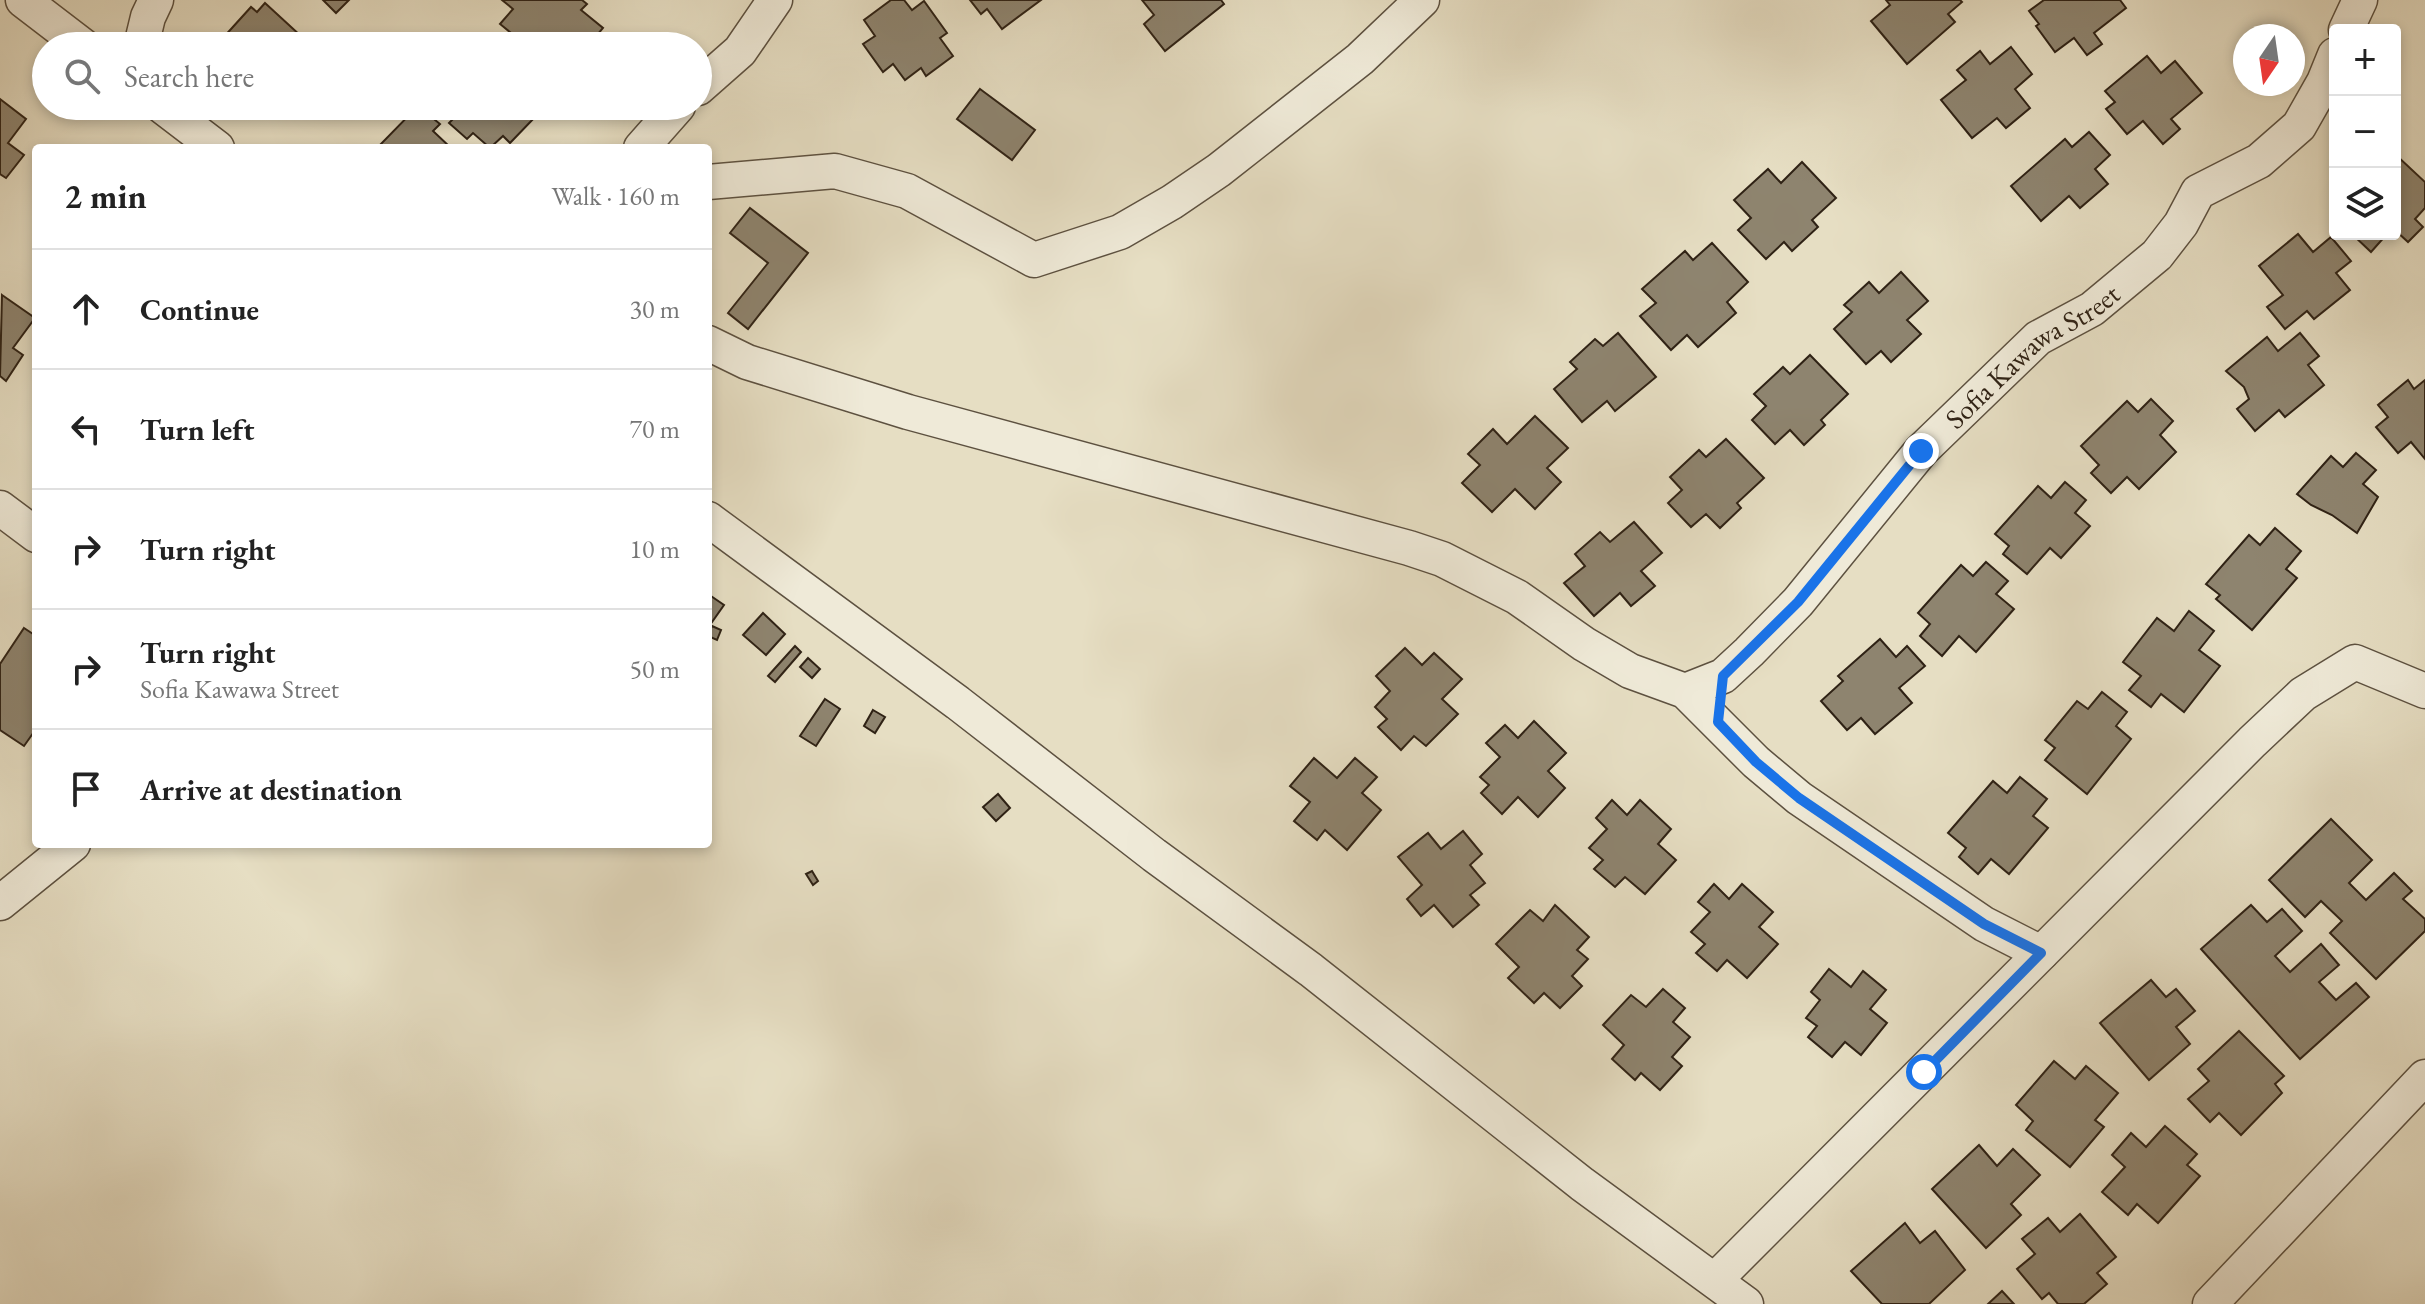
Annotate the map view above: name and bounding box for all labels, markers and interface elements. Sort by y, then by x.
north arrow [2233,24,2305,96]
map controls [2329,24,2401,240]
button: + [2329,24,2401,96]
search box [32,32,712,120]
icon: search [60,54,104,98]
text: Search here [124,57,254,96]
button: − [2329,96,2401,168]
button: layers [2329,168,2401,240]
text: 2 min [64,174,147,218]
text: Walk · 160 m [552,179,680,213]
street label: Sofia Kawawa Street [1937,276,2127,436]
icon: ahead [64,287,108,331]
text: Continue [140,290,259,329]
text: 30 m [630,292,680,326]
icon: left [64,407,108,451]
text: Turn left [140,410,254,449]
text: 70 m [630,412,680,446]
route end [1903,433,1939,469]
icon: right [64,527,108,571]
text: Turn right [140,530,276,569]
text: 10 m [630,532,680,566]
text: Turn right [140,633,276,672]
icon: right [64,647,108,691]
text: 50 m [630,652,680,686]
text: Sofia Kawawa Street [140,672,339,706]
icon: arrive [64,767,108,811]
text: Arrive at destination [140,770,402,809]
route start [1906,1054,1942,1090]

